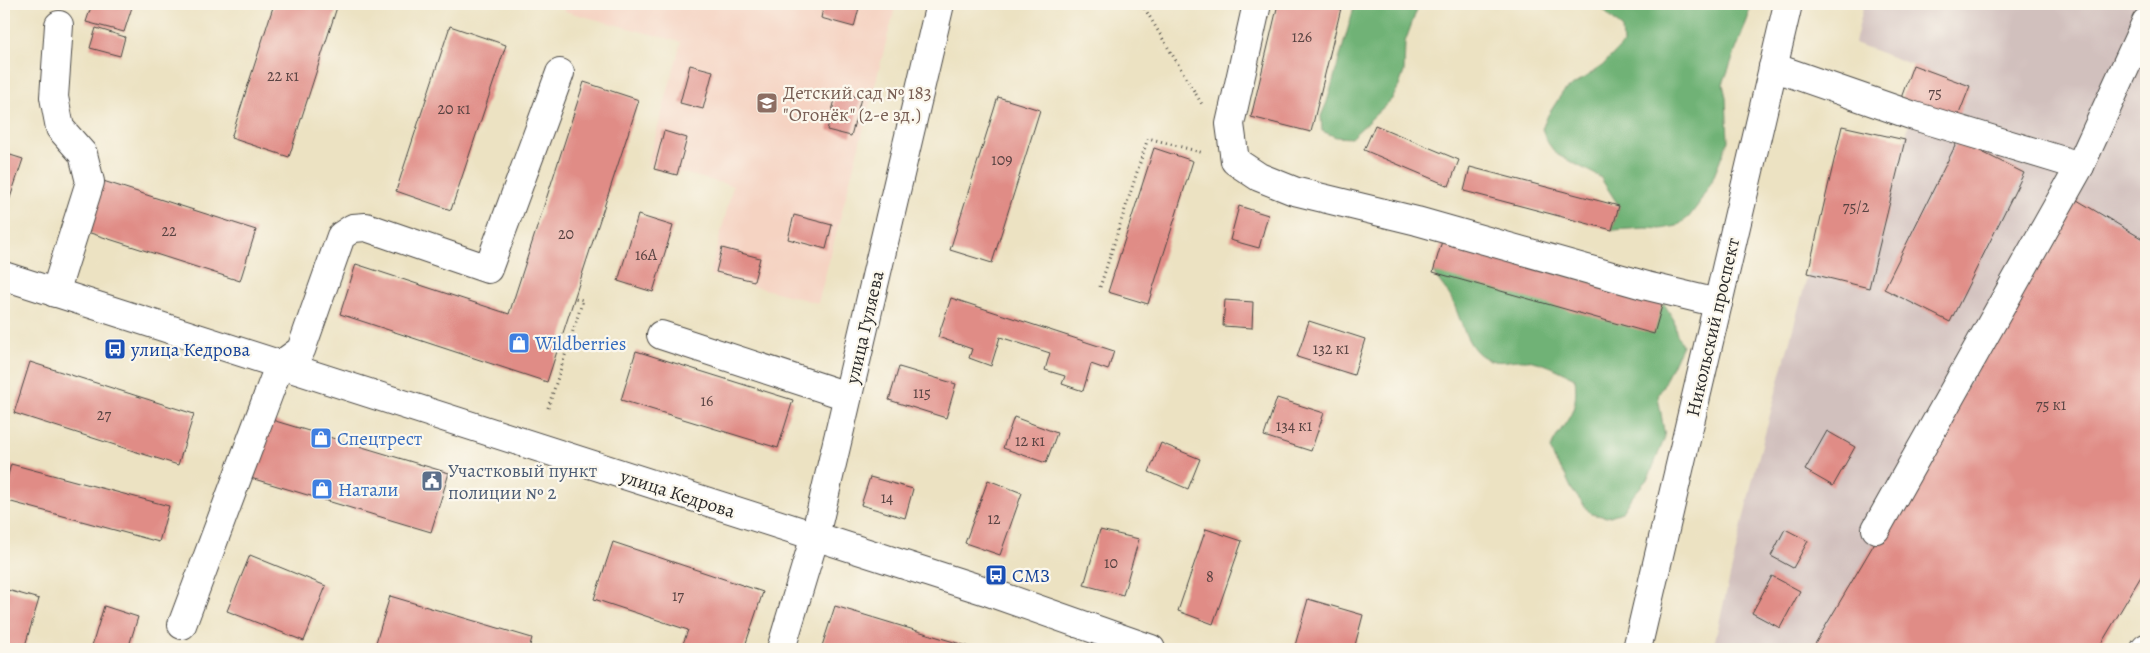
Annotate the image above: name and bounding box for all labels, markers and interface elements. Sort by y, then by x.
house number: 126 [1292,26,1312,48]
house number: 22 к1 [267,65,300,87]
place label: Детский сад № 183 "Огонёк" (2-е зд.) [783,80,932,128]
house number: 75 [1928,82,1942,104]
school or university icon: Детский сад № 183 "Огонёк" (2-е зд.) [755,91,779,115]
house number: 20 к1 [437,98,471,120]
house number: 109 [991,149,1013,171]
house number: 75/2 [1843,196,1870,218]
house number: 22 [161,220,177,242]
house number: 20 [558,223,574,245]
street label: Никольский проспект [1680,235,1746,419]
house number: 16А [635,244,658,266]
street label: улица Гуляева [839,268,891,387]
shop icon: Wildberries [507,331,531,355]
place label: Wildberries [534,331,626,357]
bus stop icon: улица Кедрова [103,337,127,361]
place label: улица Кедрова [130,337,250,363]
house number: 132 к1 [1313,338,1350,360]
house number: 115 [913,382,931,404]
house number: 16 [701,390,713,412]
house number: 75 к1 [2036,394,2067,416]
house number: 27 [97,404,111,426]
house number: 134 к1 [1276,415,1313,437]
shop icon: Спецтрест [309,426,333,450]
place label: Спецтрест [337,426,423,452]
house number: 12 к1 [1015,430,1046,452]
place label: Участковый пункт полиции № 2 [448,458,598,506]
street label: улица Кедрова [616,463,739,525]
public building icon: Участковый пункт полиции № 2 [420,469,444,493]
shop icon: Натали [310,477,334,501]
place label: Натали [338,477,398,503]
house number: 14 [881,487,893,509]
house number: 12 [987,508,1001,530]
house number: 10 [1104,552,1118,574]
bus stop icon: СМЗ [984,563,1008,587]
place label: СМЗ [1012,563,1050,589]
house number: 8 [1206,566,1214,588]
house number: 17 [672,585,684,607]

